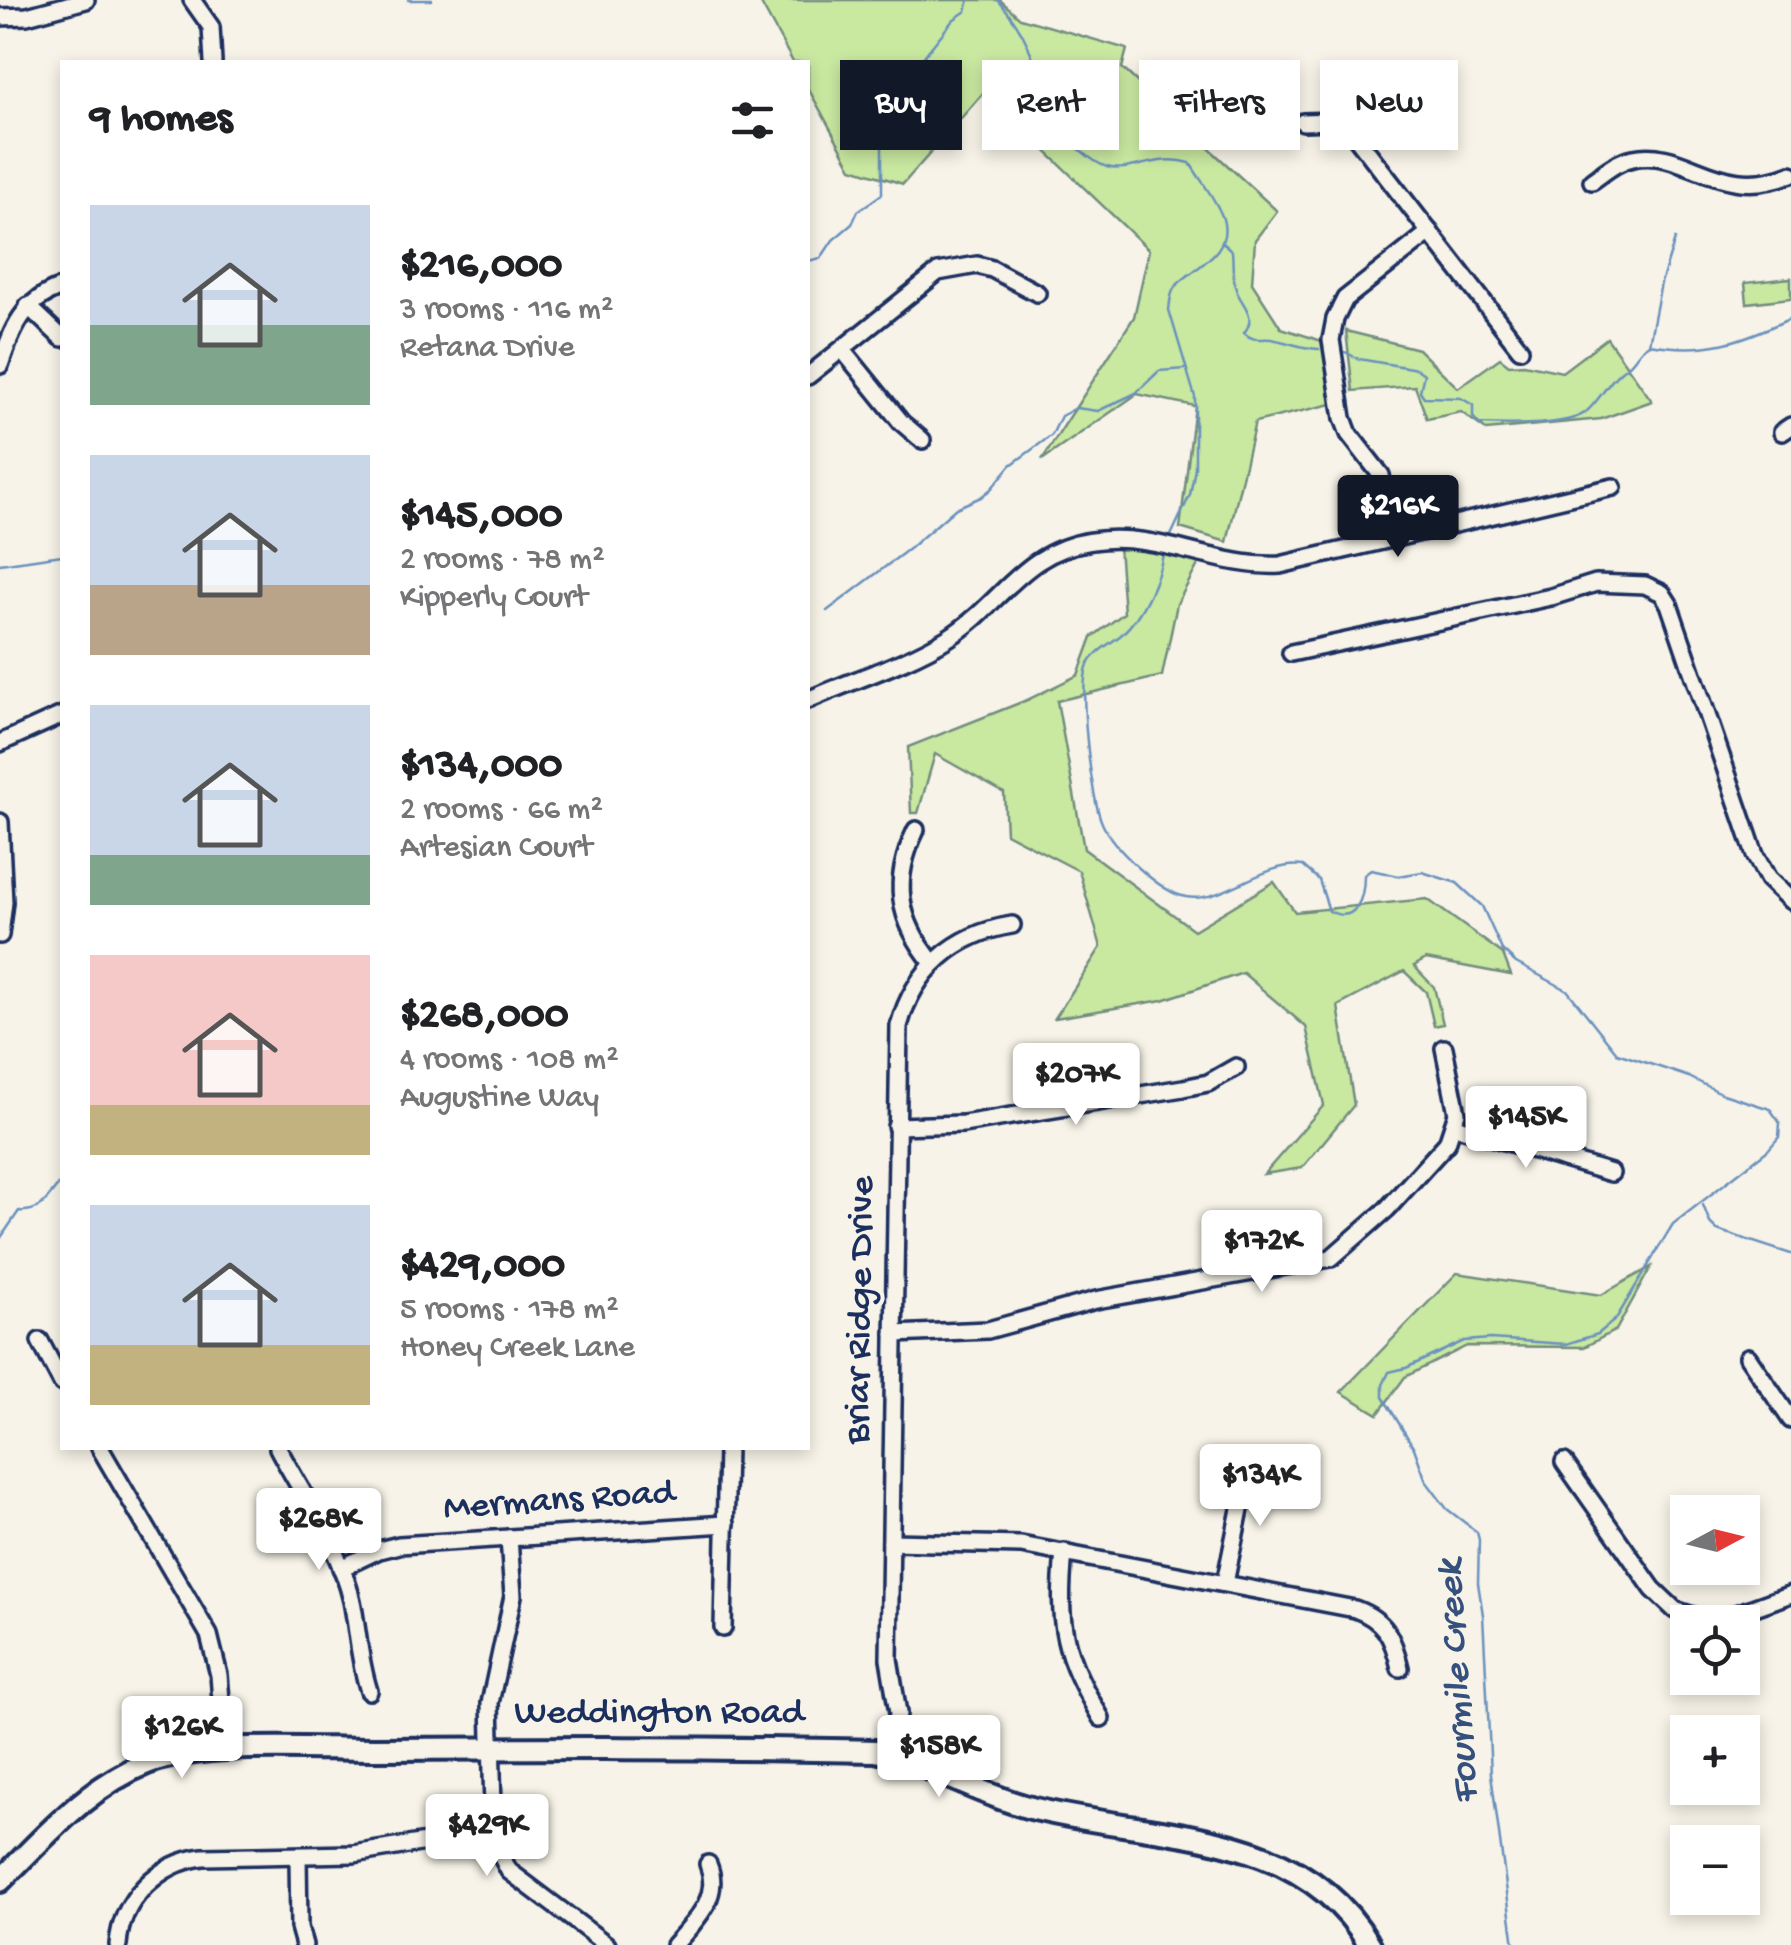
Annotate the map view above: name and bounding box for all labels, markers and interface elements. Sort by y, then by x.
chip: Buy [840,60,962,150]
chip: Rent [982,60,1119,150]
chip: Filters [1139,60,1300,150]
chip: New [1320,60,1458,150]
icon: filters [725,93,780,148]
text: 9 homes [90,96,232,145]
text: $216,000 [400,243,562,292]
icon: home [170,245,290,365]
text: 3 rooms · 116 m² [400,292,613,330]
text: Retana Drive [400,330,574,368]
pin: $216K [1328,475,1468,560]
text: $216K [1360,488,1436,526]
text: $145,000 [400,493,563,542]
icon: home [170,495,290,615]
text: 2 rooms · 78 m² [400,542,605,580]
text: Kipperly Court [400,580,588,618]
text: $134,000 [400,743,562,792]
icon: home [170,745,290,865]
text: 2 rooms · 66 m² [400,792,603,830]
text: Artesian Court [400,830,592,868]
text: $268,000 [400,993,569,1042]
icon: home [170,995,290,1115]
text: 4 rooms · 108 m² [400,1042,619,1080]
pin: $207K [1006,1043,1146,1128]
text: $207K [1035,1056,1117,1094]
text: Augustine Way [400,1080,599,1118]
pin: $145K [1456,1086,1596,1171]
text: $145K [1488,1099,1564,1137]
street label: Briar Ridge Drive [838,1175,886,1445]
pin: $172K [1192,1210,1332,1295]
text: $172K [1223,1223,1301,1261]
text: $429,000 [400,1243,565,1292]
icon: home [170,1245,290,1365]
text: 5 rooms · 178 m² [400,1292,619,1330]
text: Honey Creek Lane [400,1330,635,1368]
pin: $134K [1190,1444,1330,1529]
text: $134K [1222,1457,1298,1495]
street label: Mermans Road [442,1472,679,1532]
pin: $268K [249,1488,389,1573]
north arrow [1670,1495,1760,1585]
map controls [1670,1495,1760,1915]
text: $268K [278,1501,360,1539]
water label: Fourmile Creek [1428,1554,1492,1806]
button: locate [1670,1605,1760,1695]
street label: Weddington Road [514,1692,807,1736]
pin: $126K [112,1696,252,1781]
text: $126K [144,1709,220,1747]
pin: $158K [869,1715,1009,1800]
button: + [1670,1715,1760,1805]
text: $158K [899,1728,979,1766]
pin: $429K [417,1794,557,1879]
text: $429K [448,1807,526,1845]
button: − [1670,1825,1760,1915]

